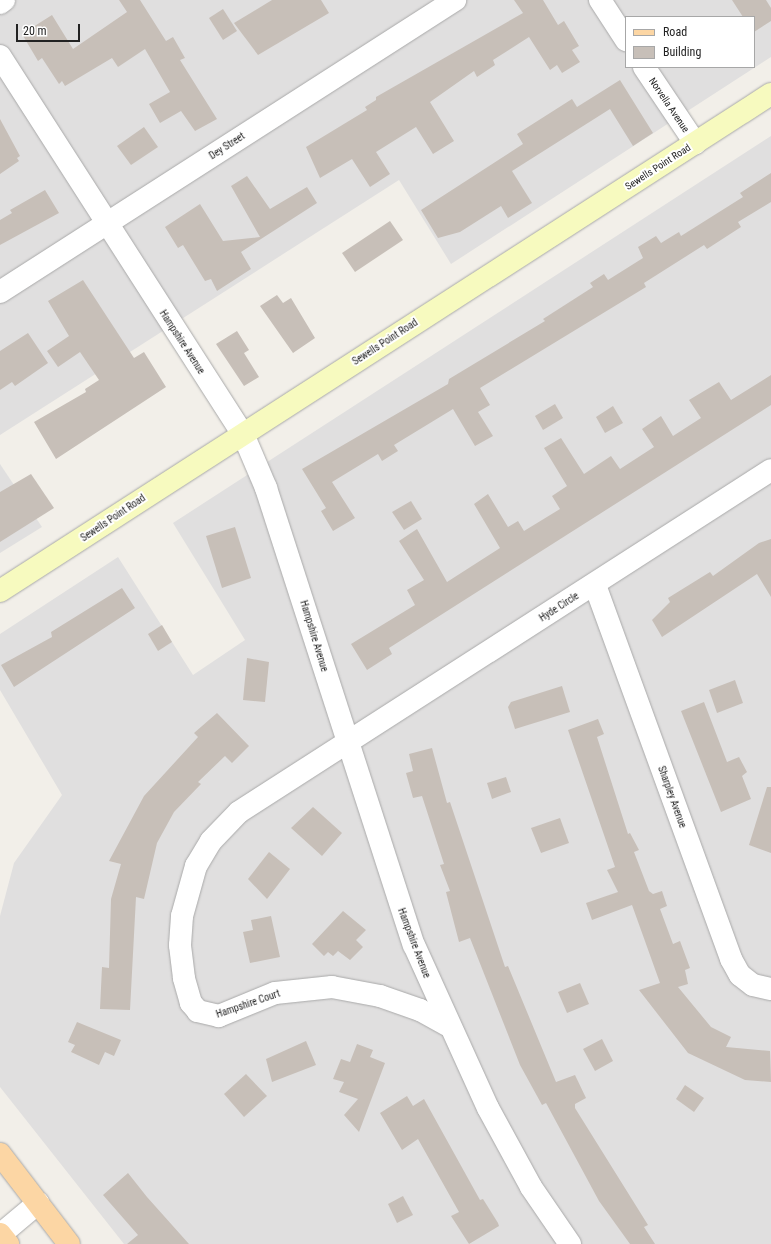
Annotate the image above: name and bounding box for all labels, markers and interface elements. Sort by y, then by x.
scale bar [18,16,82,42]
legend [625,16,755,68]
text: 20 m [23,24,47,38]
text: Road [663,25,687,39]
text: Building [663,45,701,59]
street label: Norvella Avenue [646,75,692,135]
street label: Dey Street [207,130,247,162]
street label: Sewells Point Road [623,141,693,193]
street label: Hampshire Avenue [157,308,207,376]
street label: Sewells Point Road [350,316,420,368]
street label: Sewells Point Road [78,492,148,544]
street label: Hyde Circle [537,590,581,624]
street label: Hampshire Avenue [297,599,331,673]
street label: Sharpley Avenue [655,764,689,830]
street label: Hampshire Avenue [395,906,433,980]
street label: Hampshire Court [214,987,282,1021]

